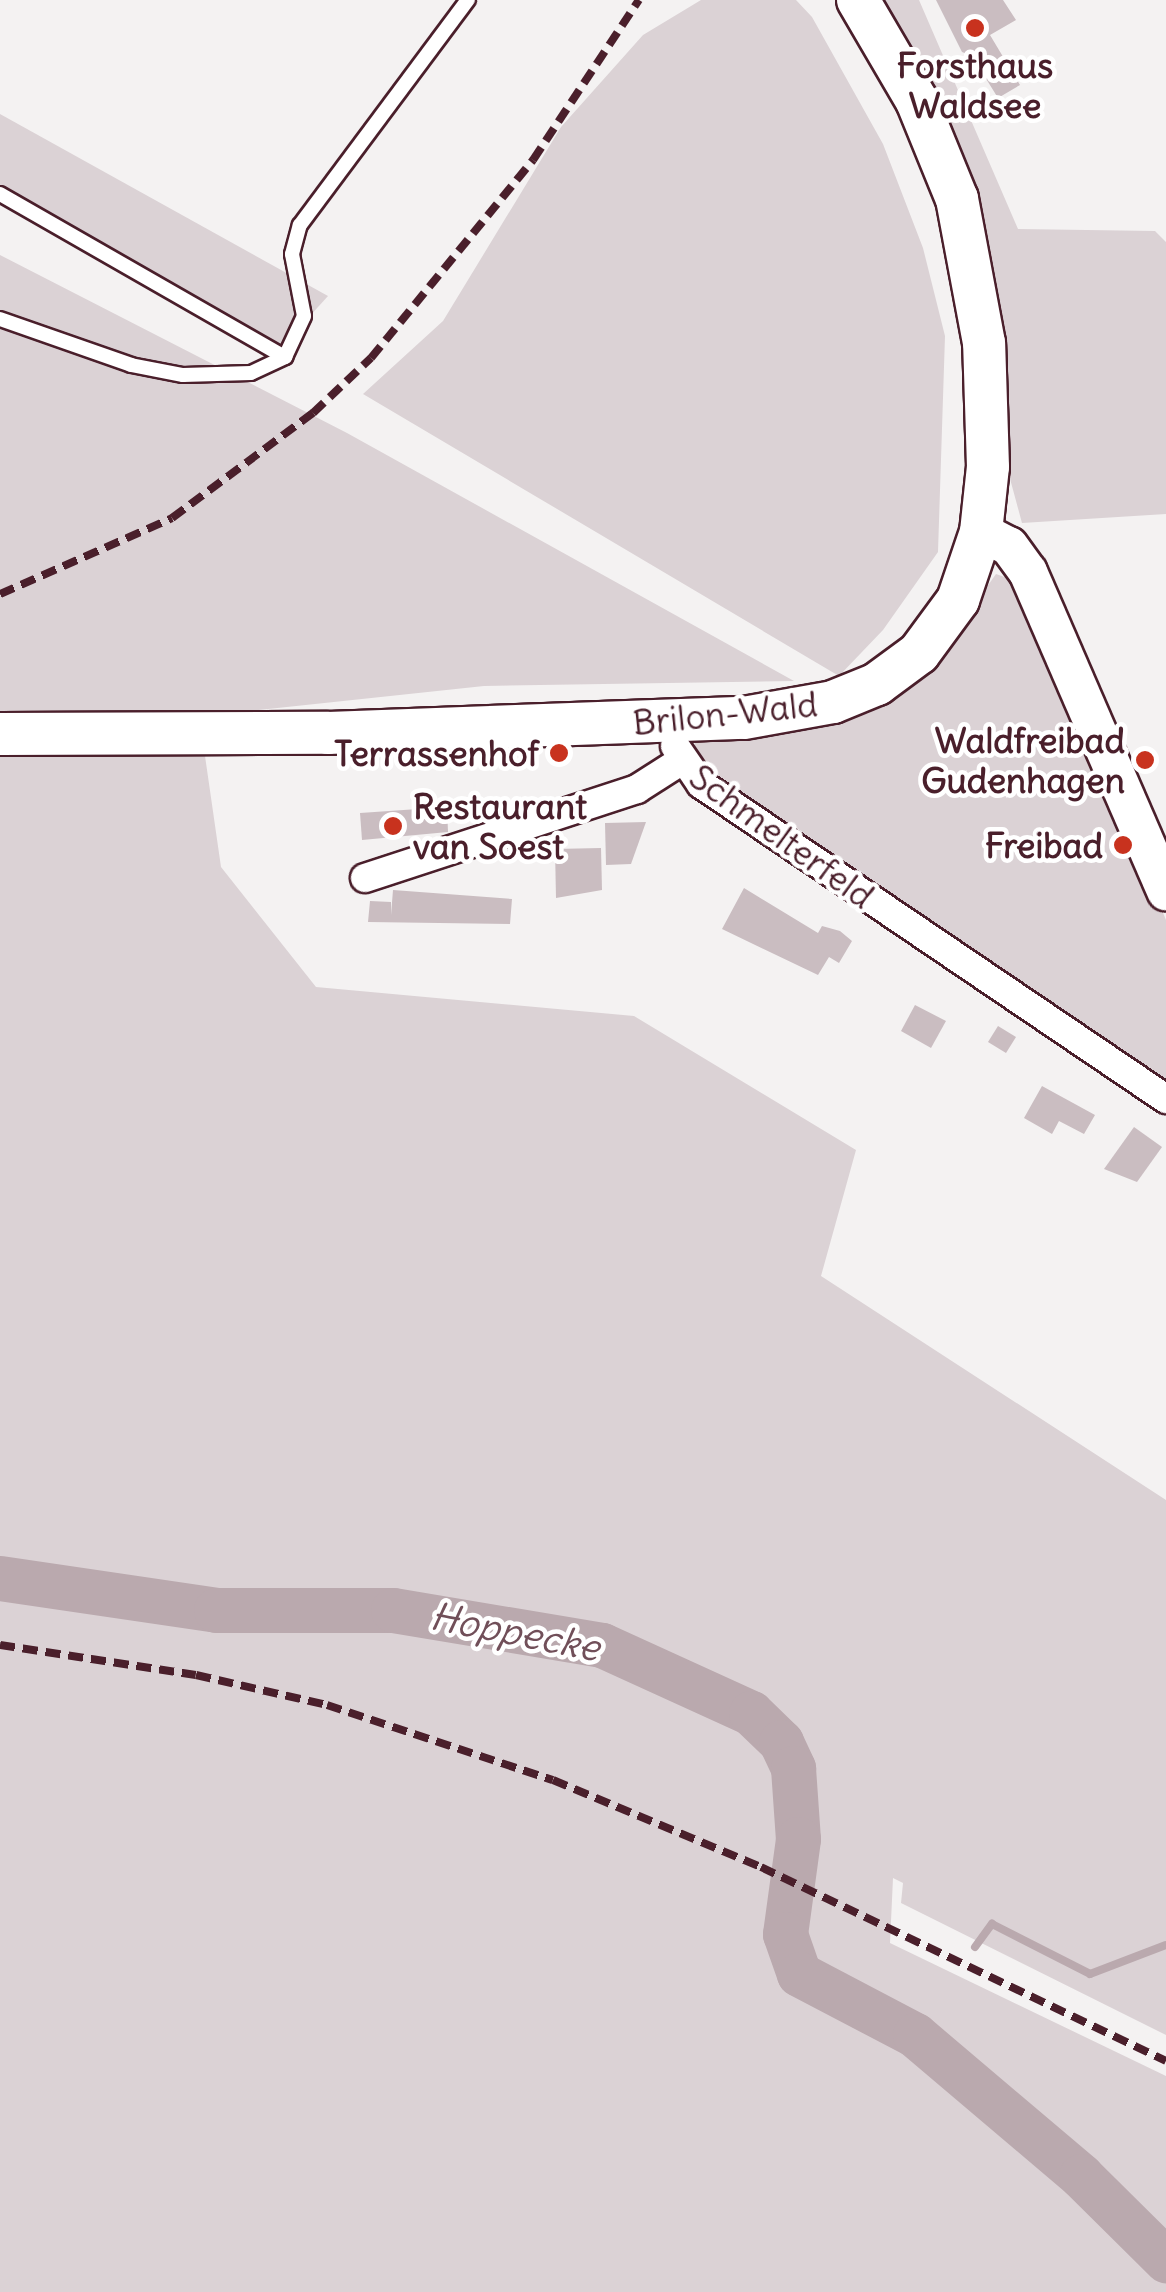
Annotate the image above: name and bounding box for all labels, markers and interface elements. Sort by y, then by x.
marker: Forsthaus Waldsee [964,17,986,39]
place label: Forsthaus Waldsee [897,44,1053,126]
street label: Brilon-Wald [630,682,820,744]
place label: Waldfreibad Gudenhagen [921,719,1125,801]
place label: Terrassenhof [334,732,539,774]
marker: Terrassenhof [548,742,570,764]
marker: Waldfreibad Gudenhagen [1134,749,1156,771]
street label: Schmelterfeld [682,755,882,917]
place label: Restaurant van Soest [413,785,587,867]
marker: Restaurant van Soest [382,815,404,837]
place label: Freibad [985,824,1103,866]
marker: Freibad [1112,834,1134,856]
water label: Hoppecke [427,1593,603,1671]

